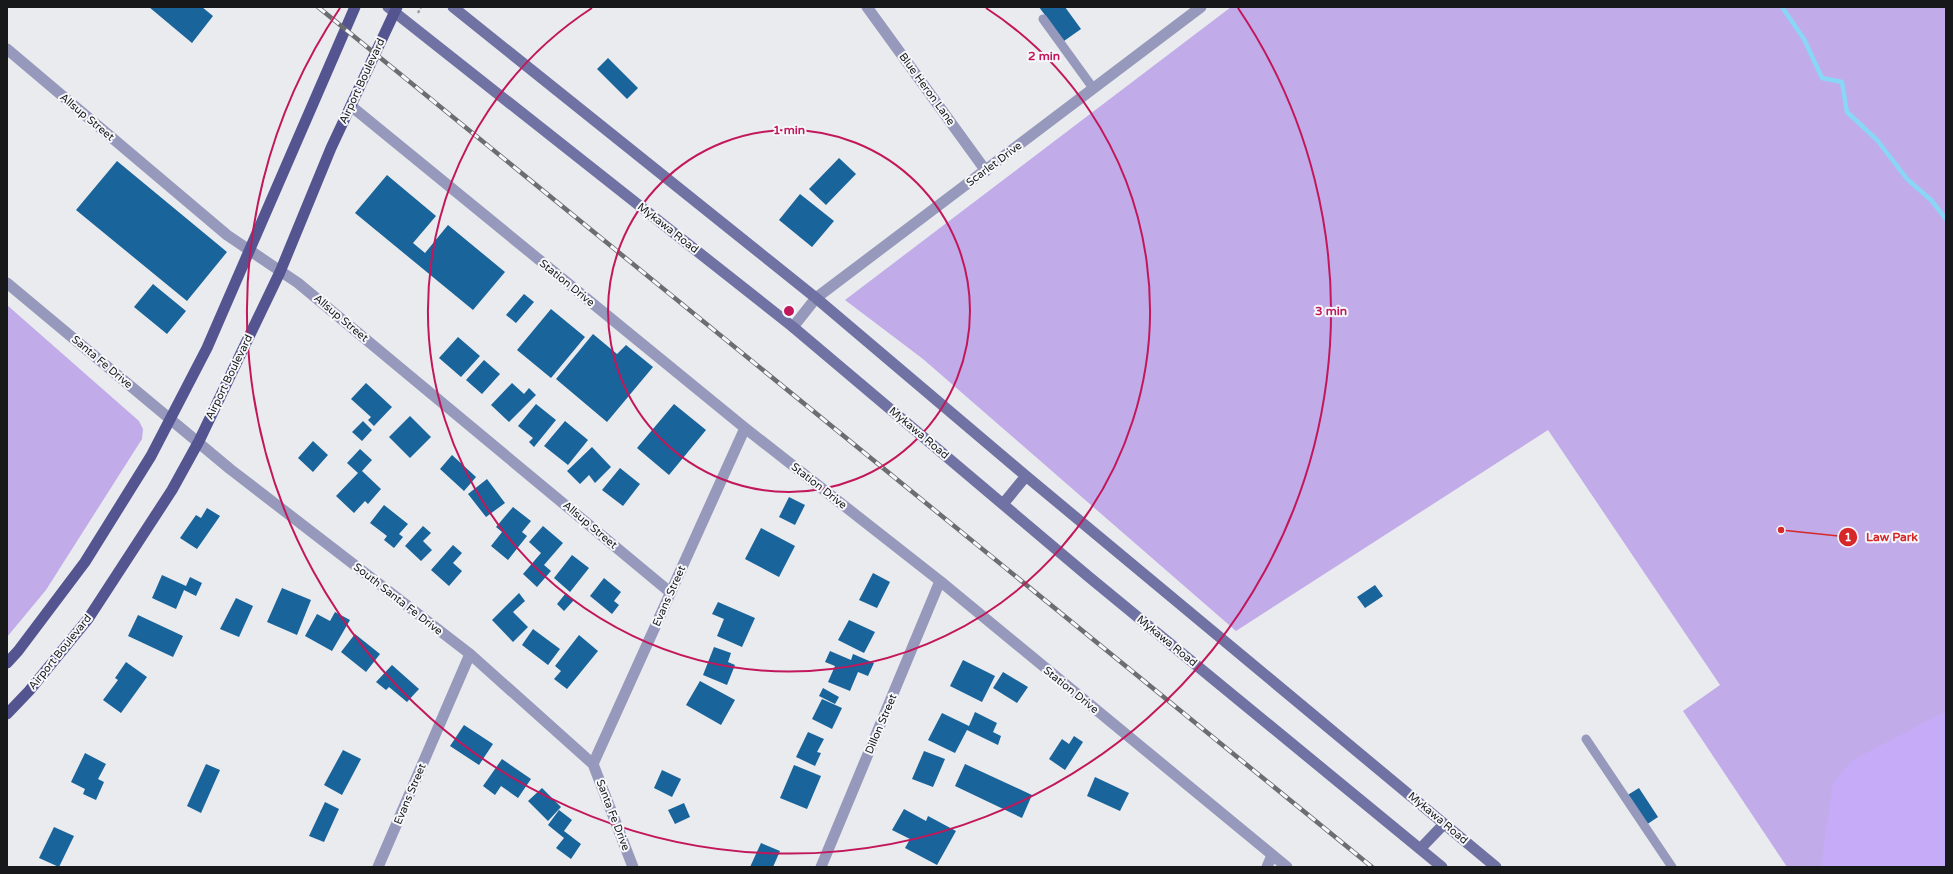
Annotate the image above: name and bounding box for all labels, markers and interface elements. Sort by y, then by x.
street label: Airport Boulevard [337,36,388,126]
text: 2 min [1028,49,1060,63]
street label: Blue Heron Lane [896,50,958,128]
street label: Allsup Street [57,91,117,143]
text: 1 min [773,123,805,137]
street label: Scarlet Drive [964,139,1024,189]
street label: Mykawa Road [635,200,701,256]
street label: Station Drive [537,257,597,309]
street label: Allsup Street [311,292,371,344]
centre of rings [782,304,796,318]
text: 3 min [1315,304,1347,318]
street label: Airport Boulevard [203,332,255,422]
street label: Santa Fe Drive [69,333,135,391]
street label: Mykawa Road [887,404,951,462]
street label: Station Drive [789,460,849,512]
street label: Allsup Street [560,499,620,551]
callout: Law Park [1838,525,1926,549]
text: 1 [1844,530,1852,544]
text: Law Park [1866,530,1918,544]
street label: South Santa Fe Drive [351,560,445,638]
street label: Evans Street [650,564,688,628]
street label: Airport Boulevard [26,612,94,692]
street label: Mykawa Road [1134,613,1200,669]
street label: Station Drive [1041,664,1101,716]
street label: Dillon Street [863,692,899,756]
street label: Evans Street [391,762,429,826]
street label: Santa Fe Drive [593,778,633,852]
street label: Mykawa Road [1406,789,1470,847]

